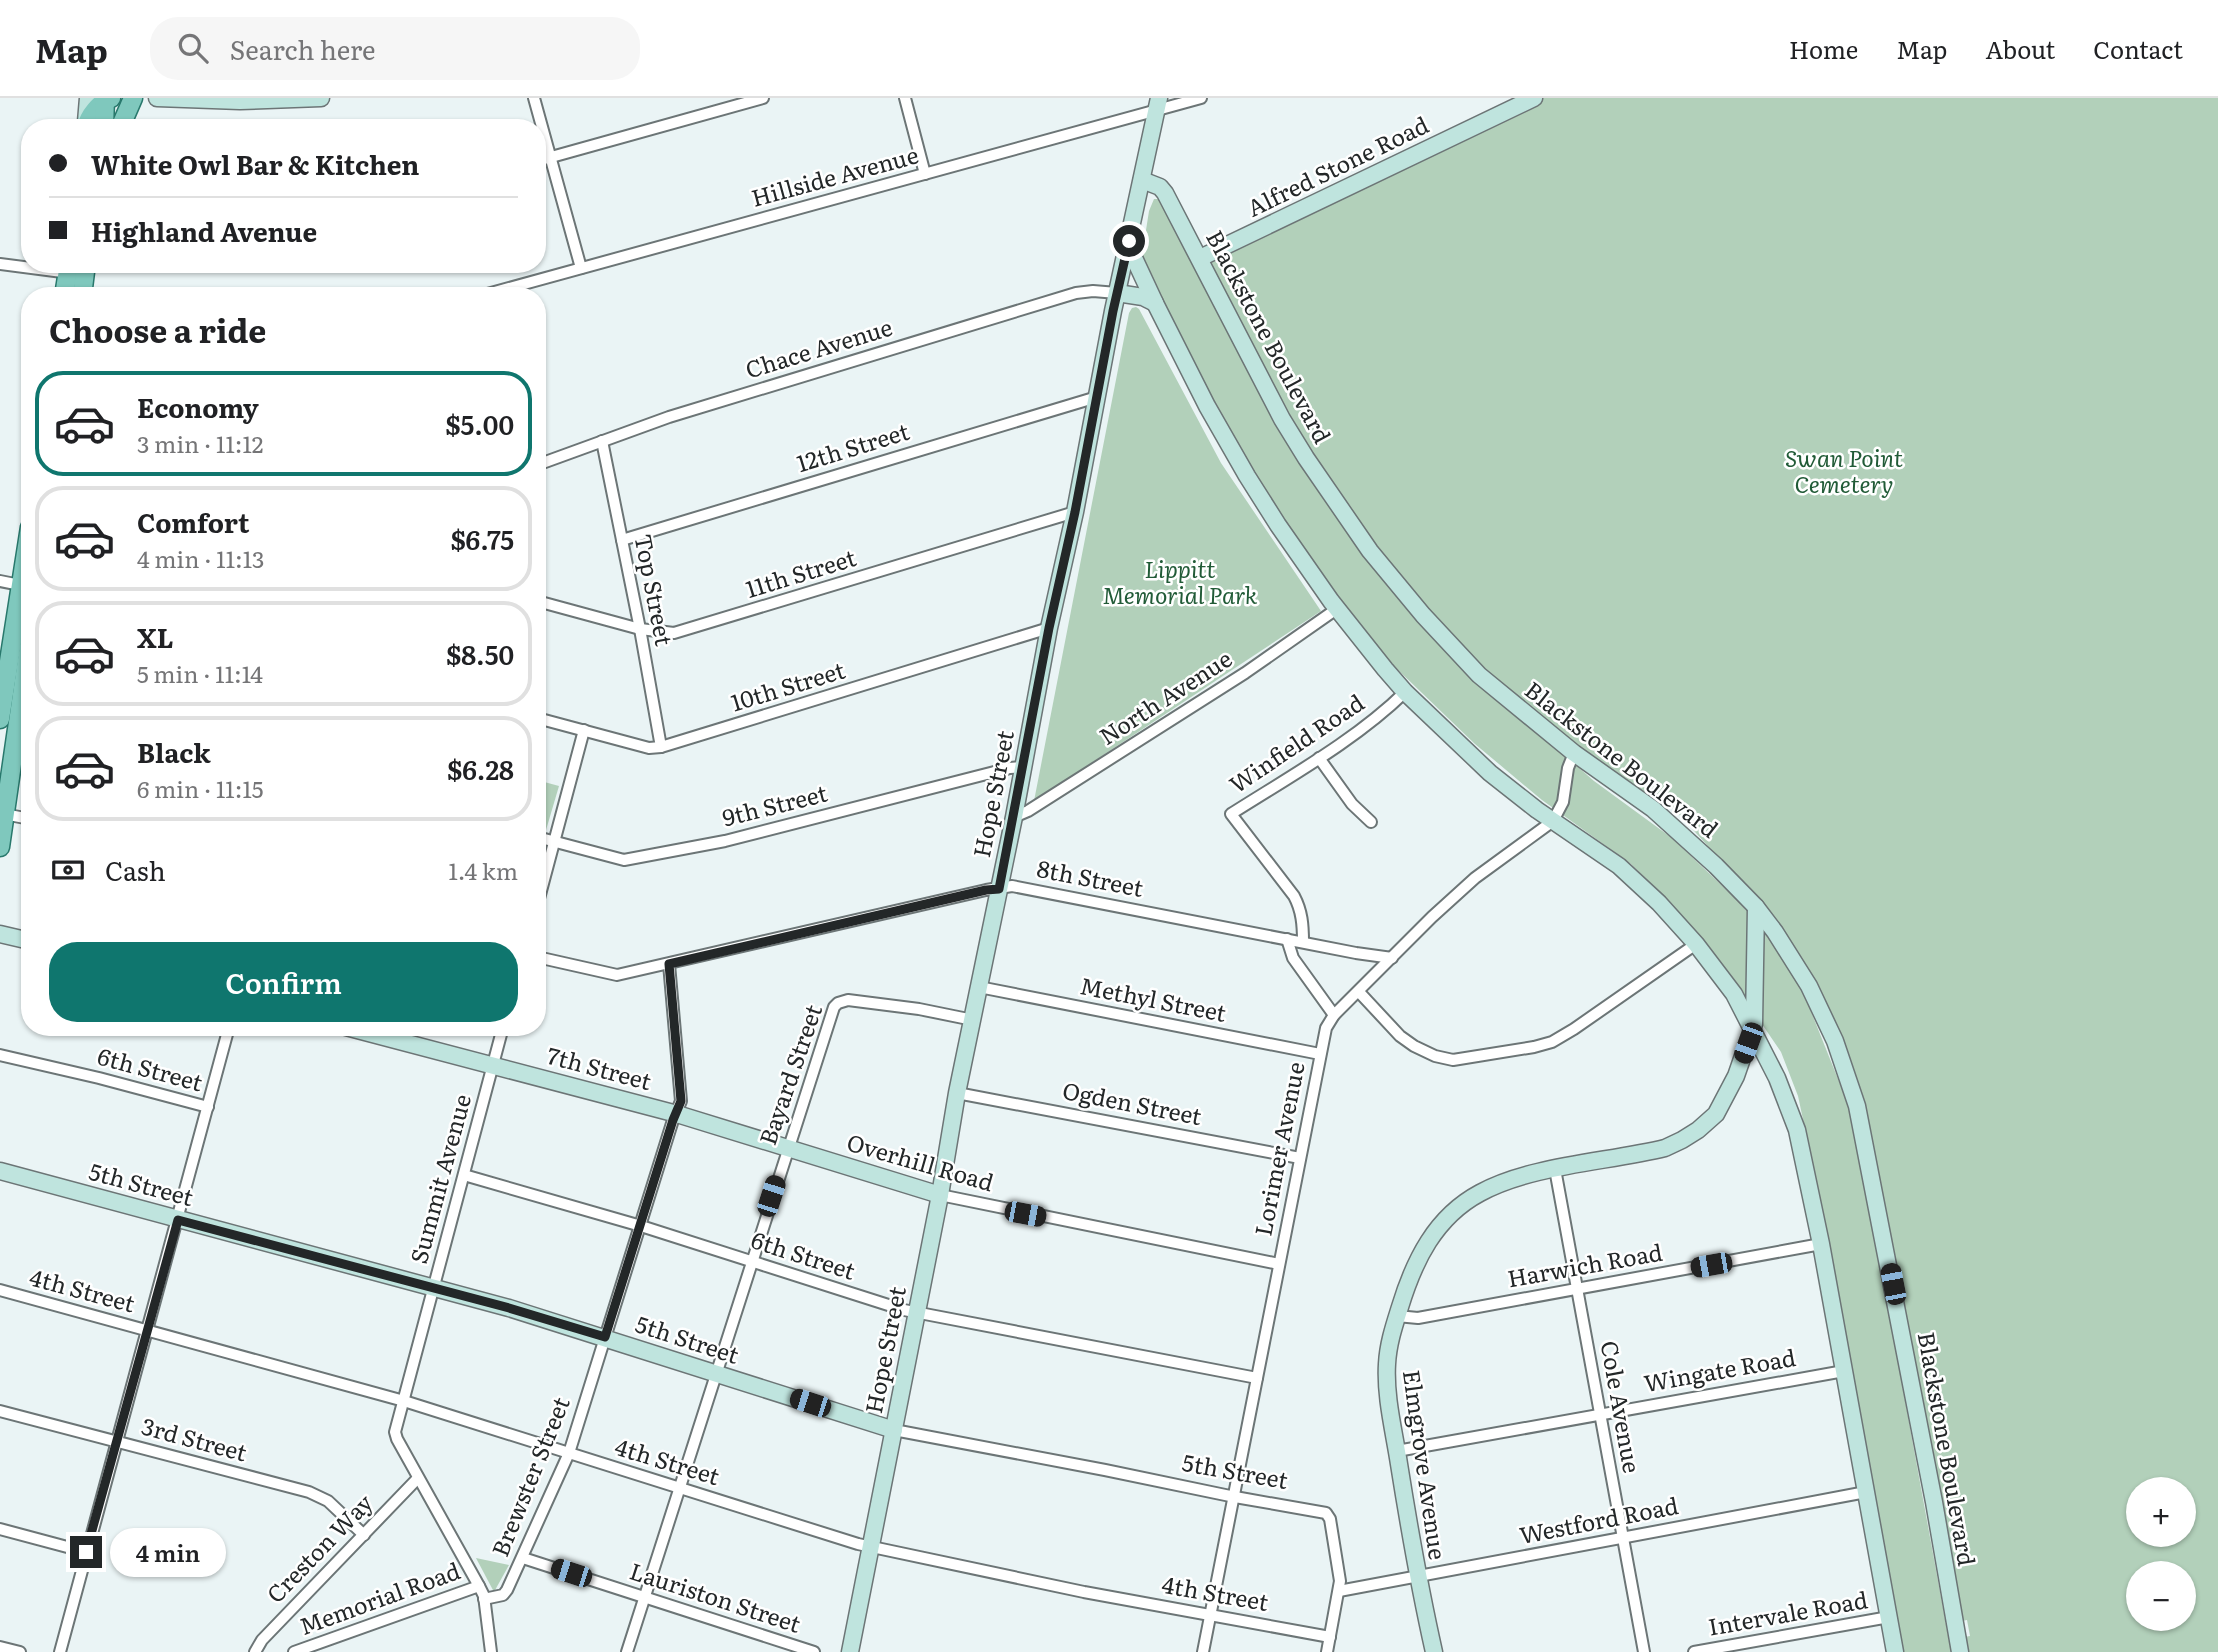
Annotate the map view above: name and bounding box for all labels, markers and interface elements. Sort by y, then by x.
search box [150,17,640,80]
text: Map [35,24,108,73]
icon: search [174,29,212,67]
text: Search here [230,29,376,68]
text: Home [1789,31,1858,66]
text: Map [1896,31,1947,66]
text: About [1985,31,2055,66]
text: Contact [2093,31,2183,66]
street label: Alfred Stone Road [1241,106,1434,224]
street label: Hillside Avenue [747,136,922,214]
text: White Owl Bar & Kitchen [91,144,419,183]
text: Highland Avenue [91,211,317,250]
street label: Blackstone Boulevard [1199,223,1340,449]
route start [1113,225,1145,257]
text: Choose a ride [49,305,266,353]
street label: Chace Avenue [741,309,896,386]
text: Economy [137,387,259,426]
icon: car [53,392,116,455]
text: $5.00 [445,404,514,443]
street label: 12th Street [792,413,913,479]
text: 3 min · 11:12 [137,426,264,460]
park label: Swan Point Cemetery [1785,440,1903,500]
text: Comfort [137,502,249,541]
icon: car [53,507,116,570]
text: $6.75 [450,519,514,558]
street label: Top Street [627,531,683,649]
street label: 11th Street [741,539,860,605]
text: 4 min · 11:13 [137,541,265,575]
park label: Lippitt Memorial Park [1103,551,1258,611]
text: XL [137,617,174,656]
icon: car [53,622,116,685]
text: $8.50 [446,634,514,673]
street label: North Avenue [1092,641,1238,752]
street label: 10th Street [726,651,849,719]
text: 5 min · 11:14 [137,656,263,690]
street label: Blackstone Boulevard [1518,672,1726,845]
street label: Winfield Road [1222,685,1370,800]
street label: Hope Street [963,726,1021,860]
text: Black [137,732,211,771]
icon: car [53,737,116,800]
text: $6.28 [447,749,514,788]
text: 6 min · 11:15 [137,771,263,805]
street label: 9th Street [719,774,831,833]
text: Cash [105,850,166,889]
street label: 8th Street [1034,850,1147,904]
icon: cash [49,851,87,889]
text: 1.4 km [448,853,518,887]
button: Confirm [49,942,518,1022]
street label: Methyl Street [1077,967,1230,1029]
street label: Bayard Street [749,999,829,1149]
car [1731,1020,1766,1066]
street label: 7th Street [544,1037,656,1097]
street label: 6th Street [94,1038,207,1099]
street label: Lorimer Avenue [1245,1059,1312,1239]
street label: Ogden Street [1060,1072,1206,1132]
street label: Summit Avenue [400,1090,478,1267]
street label: Overhill Road [843,1124,998,1198]
street label: 5th Street [86,1153,198,1213]
car [755,1173,788,1219]
car [1003,1200,1048,1228]
street label: 6th Street [747,1221,861,1287]
street label: Harwich Road [1505,1234,1665,1294]
car [1689,1251,1734,1279]
street label: 4th Street [26,1259,140,1320]
car [1879,1261,1908,1307]
street label: Hope Street [855,1282,913,1416]
street label: 5th Street [632,1305,744,1371]
street label: Blackstone Boulevard [1911,1329,1985,1568]
street label: Cole Avenue [1594,1338,1650,1476]
street label: Wingate Road [1641,1339,1798,1399]
street label: Elmgrove Avenue [1396,1368,1456,1562]
car [787,1387,834,1419]
street label: Brewster Street [482,1391,577,1561]
street label: 3rd Street [138,1408,252,1469]
street label: 4th Street [611,1428,725,1492]
street label: 5th Street [1180,1444,1291,1496]
map controls [2126,1477,2196,1631]
button: + [2126,1477,2196,1547]
street label: Creston Way [258,1485,380,1610]
street label: Westford Road [1516,1487,1681,1551]
callout: 4 min [110,1528,226,1576]
text: 4 min [136,1535,200,1569]
route end [70,1536,102,1568]
street label: Memorial Road [294,1552,464,1642]
street label: Lauriston Street [626,1552,806,1640]
car [548,1557,595,1589]
button: − [2126,1561,2196,1631]
street label: 4th Street [1159,1566,1272,1618]
street label: Intervale Road [1705,1581,1870,1643]

